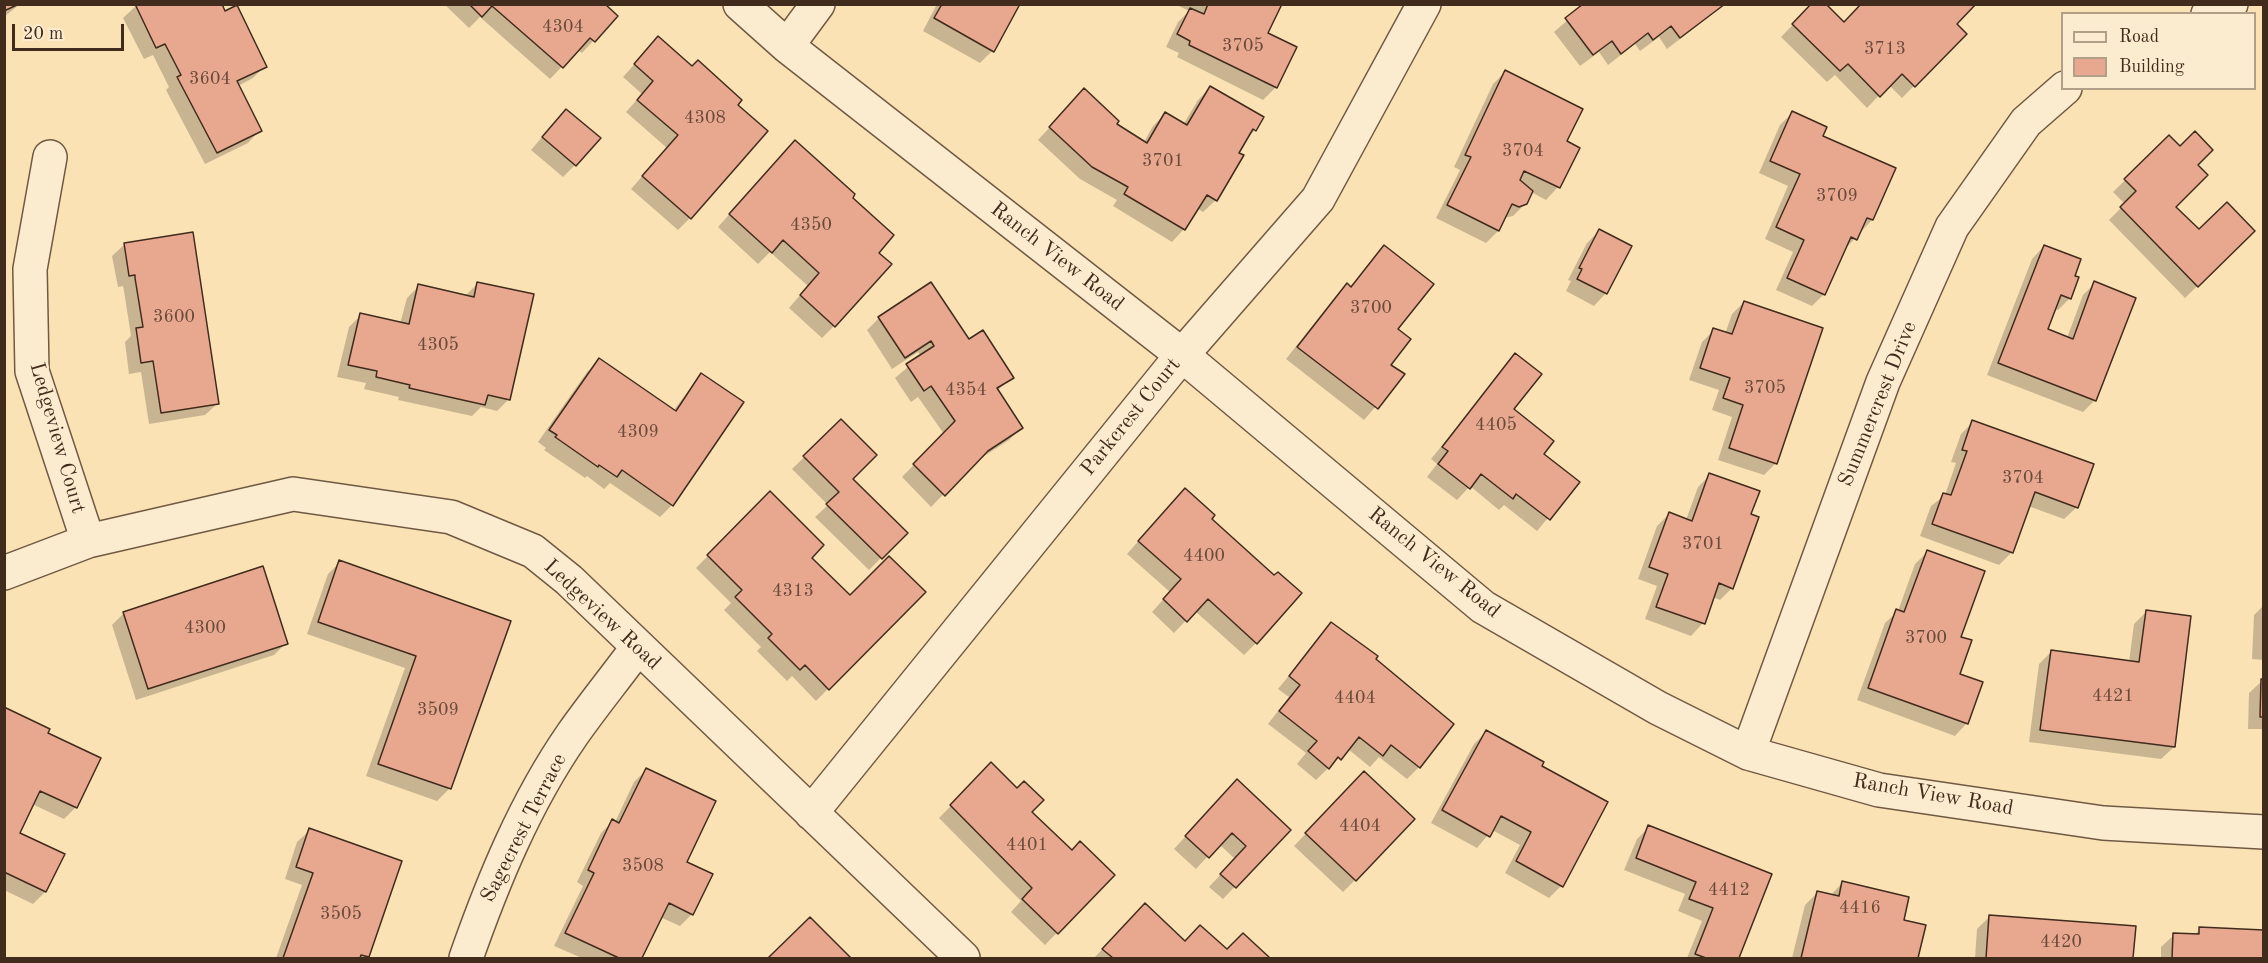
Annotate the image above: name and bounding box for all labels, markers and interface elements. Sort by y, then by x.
scale bar [15,12,128,50]
legend [2061,12,2256,90]
house number: 4304 [542,16,584,38]
text: 20 m [23,25,63,43]
text: Road [2119,28,2159,46]
house number: 3705 [1222,35,1264,57]
house number: 3713 [1864,38,1906,60]
text: Building [2119,58,2184,76]
house number: 3604 [189,68,231,90]
house number: 4308 [684,107,726,129]
house number: 3704 [1502,140,1544,162]
house number: 3701 [1142,150,1184,172]
house number: 3709 [1816,185,1858,207]
street label: Ranch View Road [985,197,1129,317]
house number: 4350 [790,214,832,236]
house number: 3700 [1350,297,1392,319]
house number: 3600 [153,306,195,328]
street label: Summercrest Drive [1833,318,1923,490]
house number: 4305 [417,334,459,356]
street label: Parkcrest Court [1076,353,1186,481]
street label: Ledgeview Court [23,360,91,516]
house number: 3705 [1744,377,1786,399]
house number: 4354 [945,379,987,401]
house number: 4405 [1475,414,1517,436]
house number: 4309 [617,421,659,443]
house number: 3704 [2002,467,2044,489]
street label: Ranch View Road [1363,502,1505,624]
house number: 3701 [1682,533,1724,555]
house number: 4400 [1183,545,1225,567]
street label: Ledgeview Road [538,554,666,676]
house number: 4313 [772,580,814,602]
house number: 4300 [184,617,226,639]
house number: 3700 [1905,627,1947,649]
house number: 4421 [2092,685,2134,707]
house number: 4404 [1334,687,1376,709]
house number: 3509 [417,699,459,721]
street label: Sagecrest Terrace [476,749,572,907]
street label: Ranch View Road [1851,768,2015,822]
house number: 4404 [1339,815,1381,837]
house number: 4401 [1006,834,1048,856]
house number: 3508 [622,855,664,877]
house number: 4412 [1708,879,1750,901]
house number: 4416 [1839,897,1881,919]
house number: 3505 [320,903,362,925]
house number: 4420 [2040,931,2082,953]

